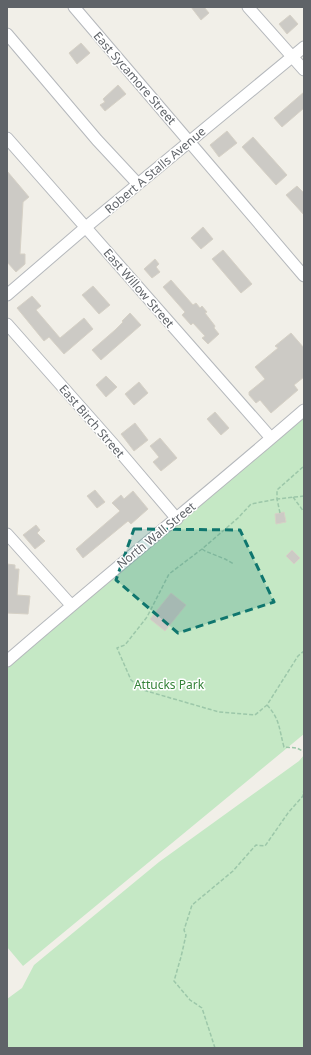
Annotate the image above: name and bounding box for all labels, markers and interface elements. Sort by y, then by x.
street label: East Sycamore Street [90,28,181,129]
street label: Robert A Stalls Avenue [101,123,209,217]
street label: East Willow Street [100,245,179,332]
street label: East Birch Street [55,381,129,462]
street label: North Wall Street [113,498,199,572]
park label: Attucks Park [134,676,205,693]

